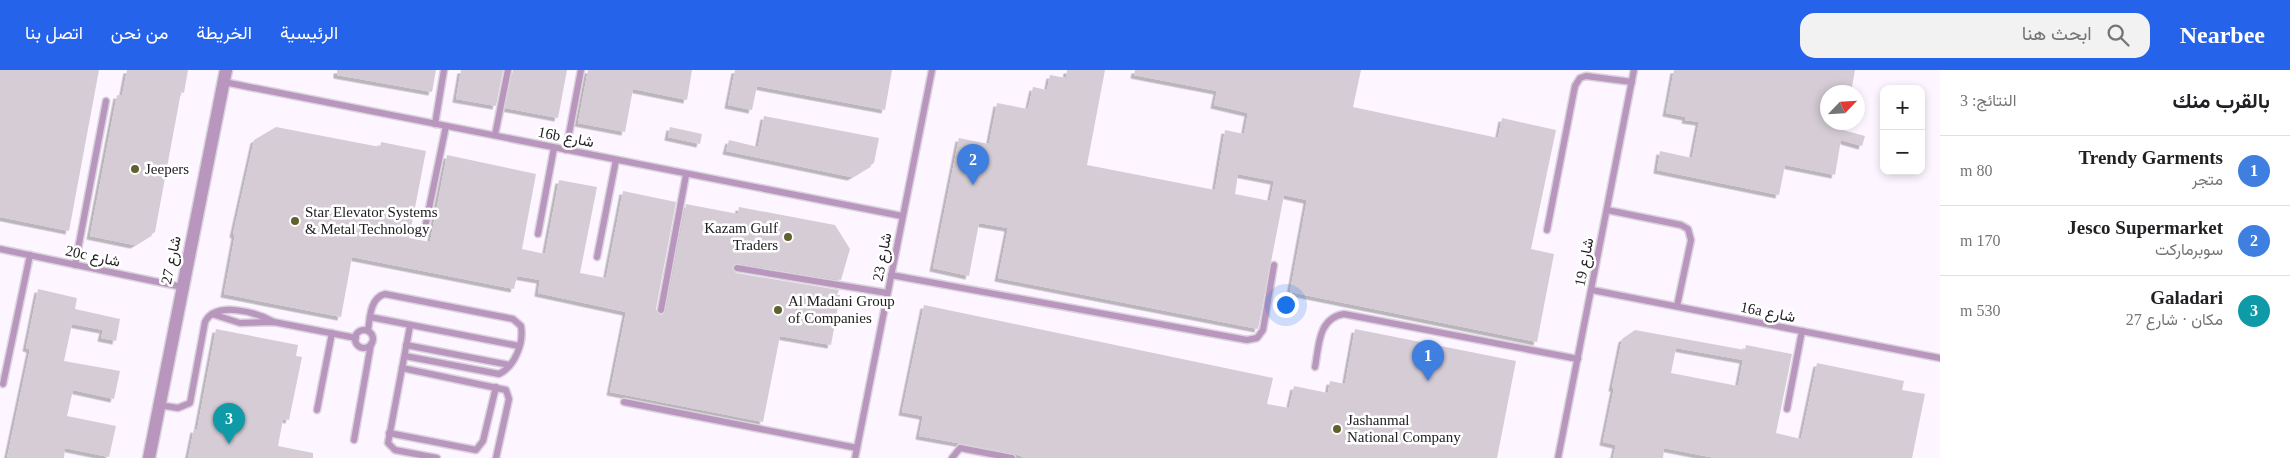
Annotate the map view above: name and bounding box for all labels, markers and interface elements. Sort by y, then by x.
search box [1800,13,2150,58]
icon: search [2104,21,2132,49]
text: Nearbee [2180,22,2265,48]
text: اتصل بنا [25,23,83,43]
text: من نحن [111,23,168,43]
text: الخريطة [196,23,252,43]
text: الرئيسية [280,23,338,43]
text: ابحث هنا [2022,23,2092,44]
north arrow [1820,85,1865,130]
map controls [1880,85,1925,175]
button: + [1880,85,1925,130]
text: بالقرب منك [2173,89,2270,113]
text: النتائج: 3 [1960,92,2016,109]
street label: 16b شارع [536,124,595,153]
button: − [1880,130,1925,175]
pin: 2 [957,144,989,185]
text: Trendy Garments [2079,147,2223,168]
place label: Jeepers [145,161,189,177]
text: 80 m [1960,162,1992,179]
text: 1 [2250,162,2258,179]
marker: Jeepers [129,163,141,175]
text: متجر [2192,171,2223,188]
place label: Star Elevator Systems & Metal Technology [305,204,438,237]
marker: Star Elevator Systems & Metal Technology [289,215,301,227]
text: Jesco Supermarket [2067,217,2223,238]
place label: Kazam Gulf Traders [704,220,778,253]
marker: Kazam Gulf Traders [782,231,794,243]
street label: شارع 23 [869,231,897,283]
text: 170 m [1960,232,2000,249]
text: 2 [2250,232,2258,249]
street label: شارع 27 [158,234,187,286]
street label: شارع 19 [1571,236,1599,288]
text: سوبرماركت [2155,241,2223,258]
street label: 20c شارع [64,242,122,273]
text: Galadari [2150,287,2223,308]
your location [1273,292,1299,318]
place label: Al Madani Group of Companies [788,293,895,326]
street label: 16a شارع [1739,299,1797,328]
text: 530 m [1960,302,2000,319]
text: 3 [2250,302,2258,319]
marker: Al Madani Group of Companies [772,304,784,316]
text: مكان · شارع 27 [2126,311,2223,328]
pin: 1 [1412,340,1444,381]
pin: 3 [213,403,245,444]
place label: Jashanmal National Company [1347,412,1461,445]
marker: Jashanmal National Company [1331,423,1343,435]

